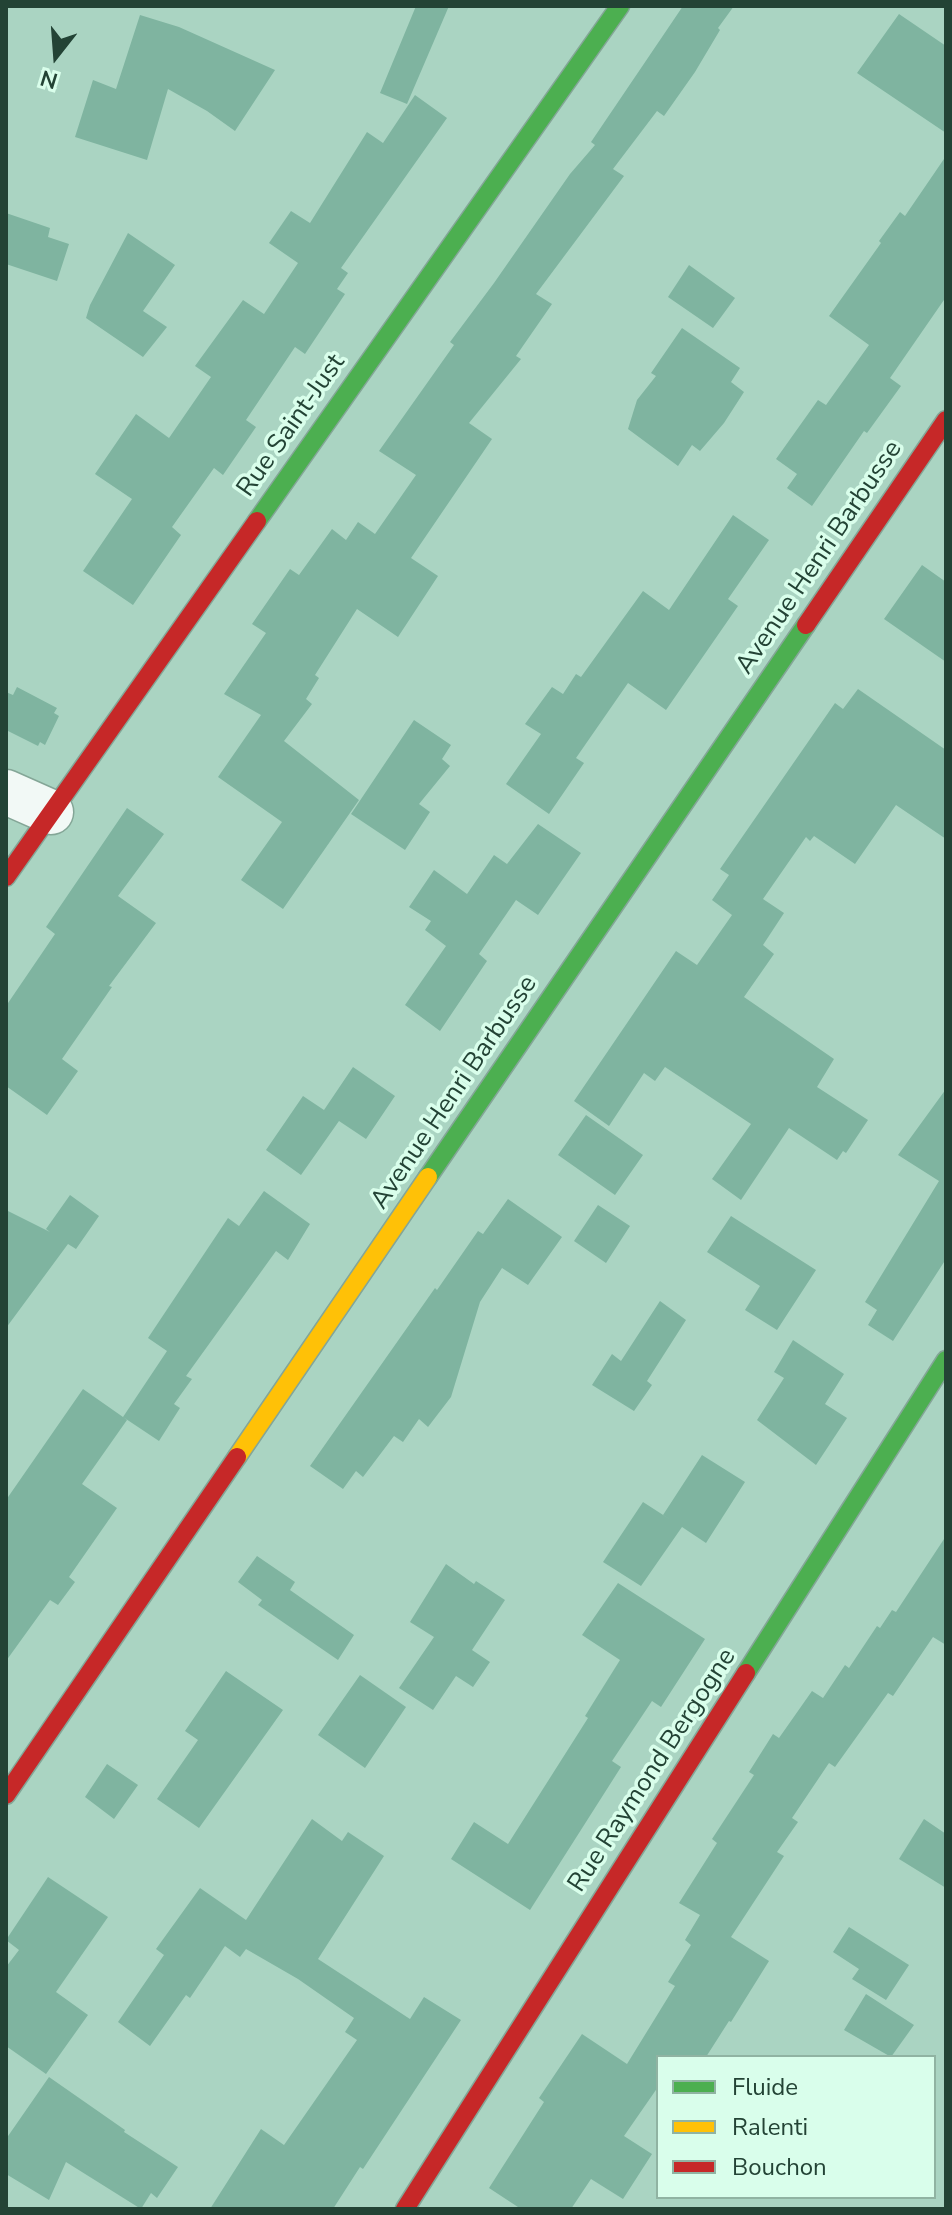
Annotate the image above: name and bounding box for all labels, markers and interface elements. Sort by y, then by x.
north arrow [16,16,96,96]
text: N [37,62,61,96]
street label: Rue Saint-Just [231,349,353,503]
street label: Avenue Henri Barbusse [730,435,910,681]
street label: Avenue Henri Barbusse [365,970,545,1216]
street label: Rue Raymond Bergogne [563,1643,743,1899]
legend [656,2055,936,2199]
text: Fluide [732,2071,798,2103]
text: Ralenti [732,2111,808,2143]
text: Bouchon [732,2151,827,2183]

